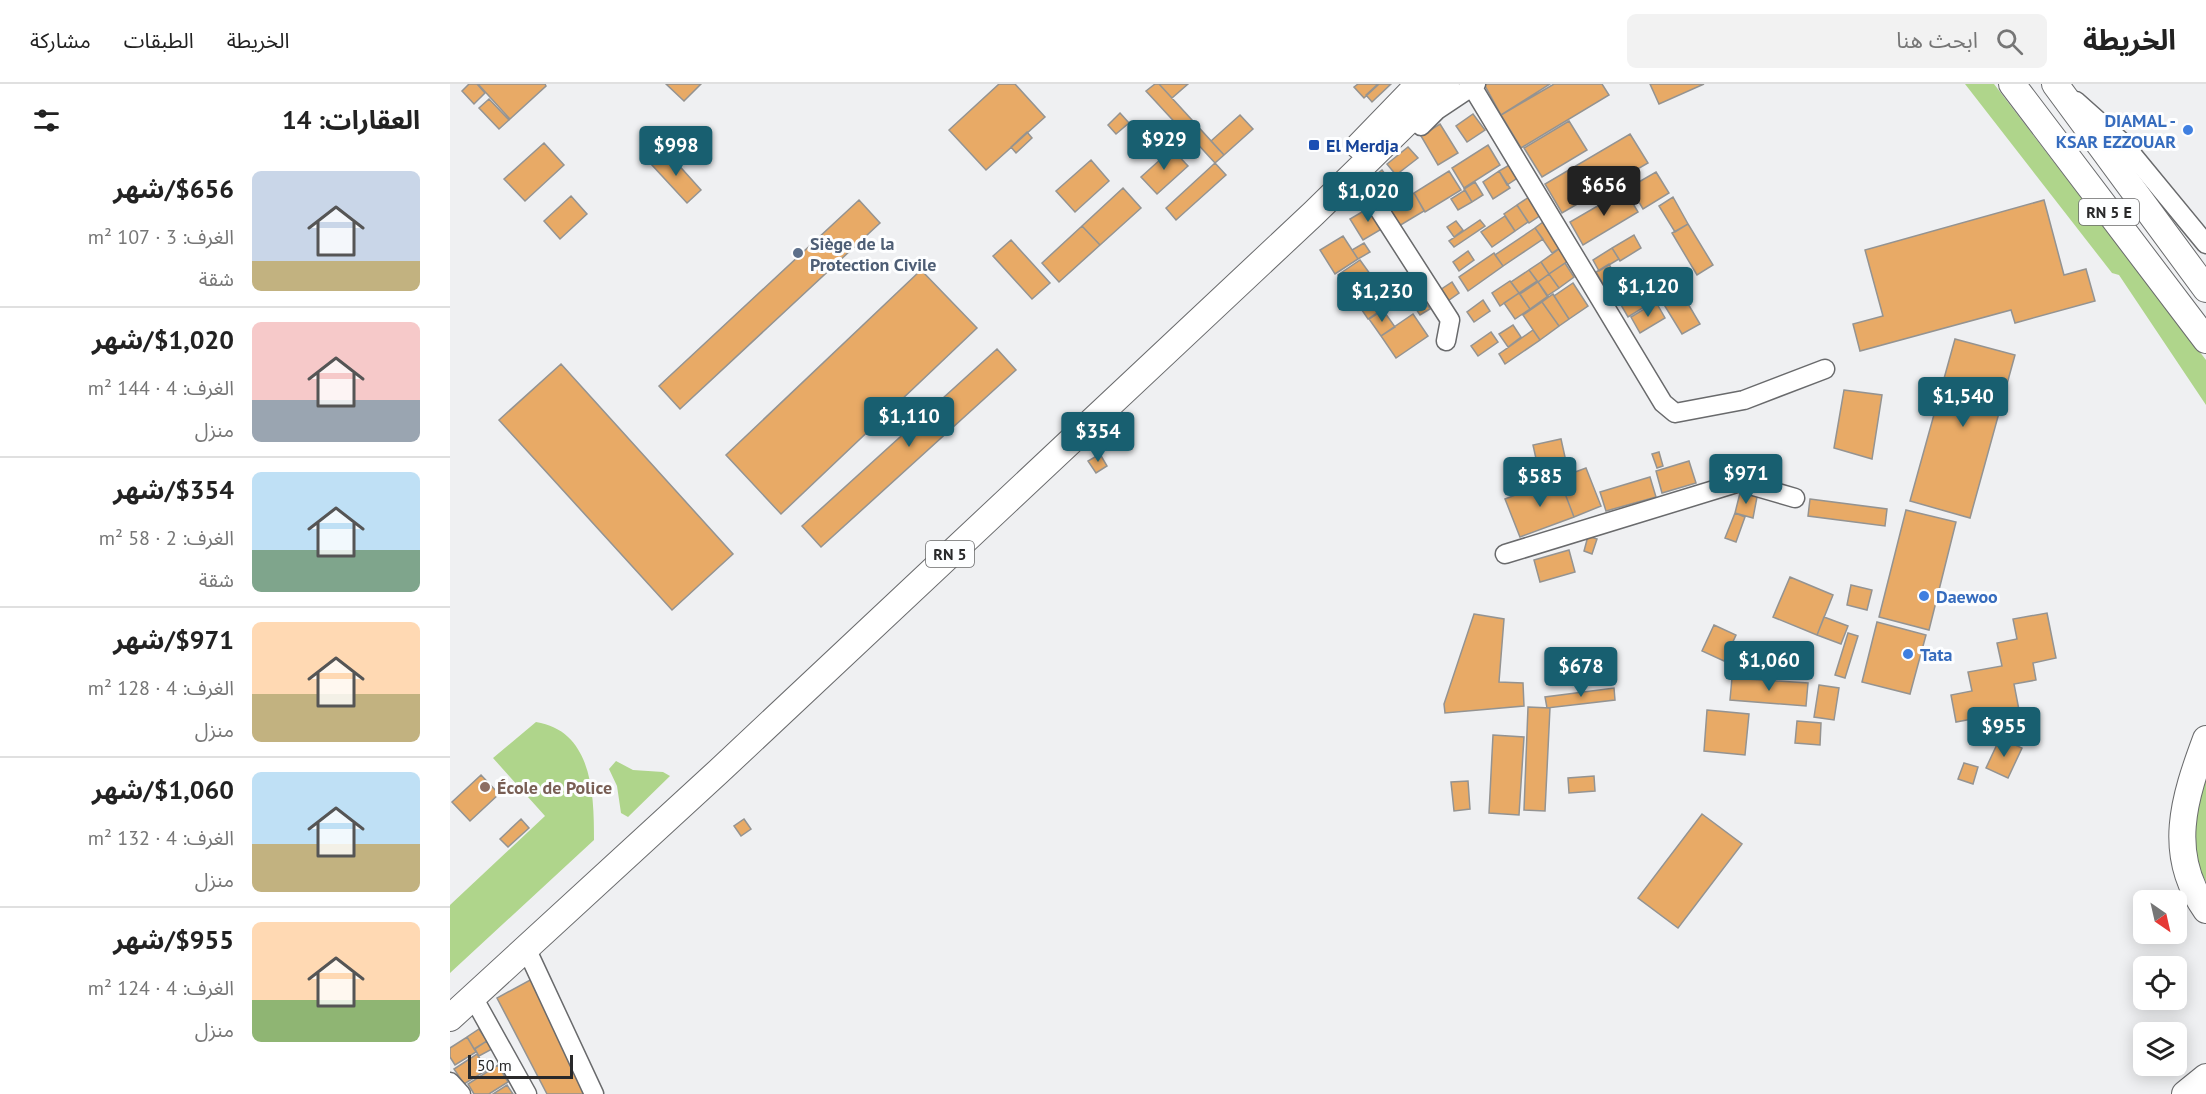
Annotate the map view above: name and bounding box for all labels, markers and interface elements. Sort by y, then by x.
search box [1627,14,2047,68]
text: الخريطة [2083,21,2176,58]
icon: search [1993,25,2026,58]
text: ابحث هنا [1896,26,1978,54]
text: مشاركة [30,27,91,54]
text: الطبقات [124,27,194,54]
text: الخريطة [227,27,290,54]
text: العقارات: 14 [282,103,420,136]
icon: filters [30,104,63,137]
place label: DIAMAL - KSAR EZZOUAR [2056,109,2176,153]
pin: $929 [1128,120,1200,171]
marker: DIAMAL - KSAR EZZOUAR [2181,123,2195,137]
pin: $998 [640,126,712,177]
text: $929 [1141,126,1187,152]
text: $998 [653,132,699,158]
place label: El Merdja [1326,134,1399,157]
marker: El Merdja [1307,138,1321,152]
pin: $656 [1568,166,1640,217]
text: $656/شهر [113,172,234,205]
pin: $1,020 [1319,172,1417,223]
text: $656 [1581,172,1627,198]
text: $1,020 [1337,178,1399,204]
icon: home [300,195,372,267]
road number: RN 5 E [2079,199,2139,225]
text: الغرف: 3 · 107 m² [88,224,234,250]
place label: Siège de la Protection Civile [810,232,937,276]
marker: Siège de la Protection Civile [791,246,805,260]
text: شقة [199,266,234,292]
pin: $1,120 [1599,267,1697,318]
pin: $1,230 [1333,272,1431,323]
text: $1,120 [1617,273,1679,299]
text: $1,230 [1351,278,1413,304]
text: $1,020/شهر [92,323,234,356]
icon: home [300,346,372,418]
text: الغرف: 4 · 144 m² [88,375,234,401]
pin: $1,540 [1914,377,2012,428]
text: $1,540 [1932,383,1994,409]
pin: $1,110 [860,397,958,448]
text: $1,110 [878,403,940,429]
pin: $354 [1062,412,1134,463]
text: منزل [195,417,234,443]
text: $354 [1075,418,1121,444]
pin: $971 [1710,454,1782,505]
pin: $585 [1504,457,1576,508]
text: $971 [1723,460,1769,486]
text: $585 [1517,463,1563,489]
text: $354/شهر [113,473,234,506]
icon: home [300,496,372,568]
text: الغرف: 2 · 58 m² [99,525,234,551]
road number: RN 5 [926,541,974,567]
text: شقة [199,567,234,593]
place label: Daewoo [1936,585,1998,608]
marker: Daewoo [1917,589,1931,603]
text: $971/شهر [113,623,234,656]
pin: $1,060 [1720,641,1818,692]
place label: Tata [1920,643,1953,666]
icon: home [300,646,372,718]
pin: $678 [1545,647,1617,698]
text: $1,060 [1738,647,1800,673]
marker: Tata [1901,647,1915,661]
text: $678 [1558,653,1604,679]
text: الغرف: 4 · 128 m² [88,675,234,701]
pin: $955 [1968,707,2040,758]
text: $955 [1981,713,2027,739]
text: منزل [195,717,234,743]
text: $1,060/شهر [92,773,234,806]
place label: École de Police [497,776,612,799]
marker: École de Police [478,780,492,794]
icon: home [300,796,372,868]
text: الغرف: 4 · 132 m² [88,825,234,851]
text: منزل [195,867,234,893]
north arrow [2133,890,2187,944]
map controls [2133,890,2187,1076]
text: $955/شهر [113,923,234,956]
icon: home [300,946,372,1018]
button: locate [2133,956,2187,1010]
text: الغرف: 4 · 124 m² [88,975,234,1001]
text: منزل [195,1017,234,1043]
button: layers [2133,1022,2187,1076]
scale bar [468,1052,573,1080]
text: 50 m [477,1055,512,1075]

